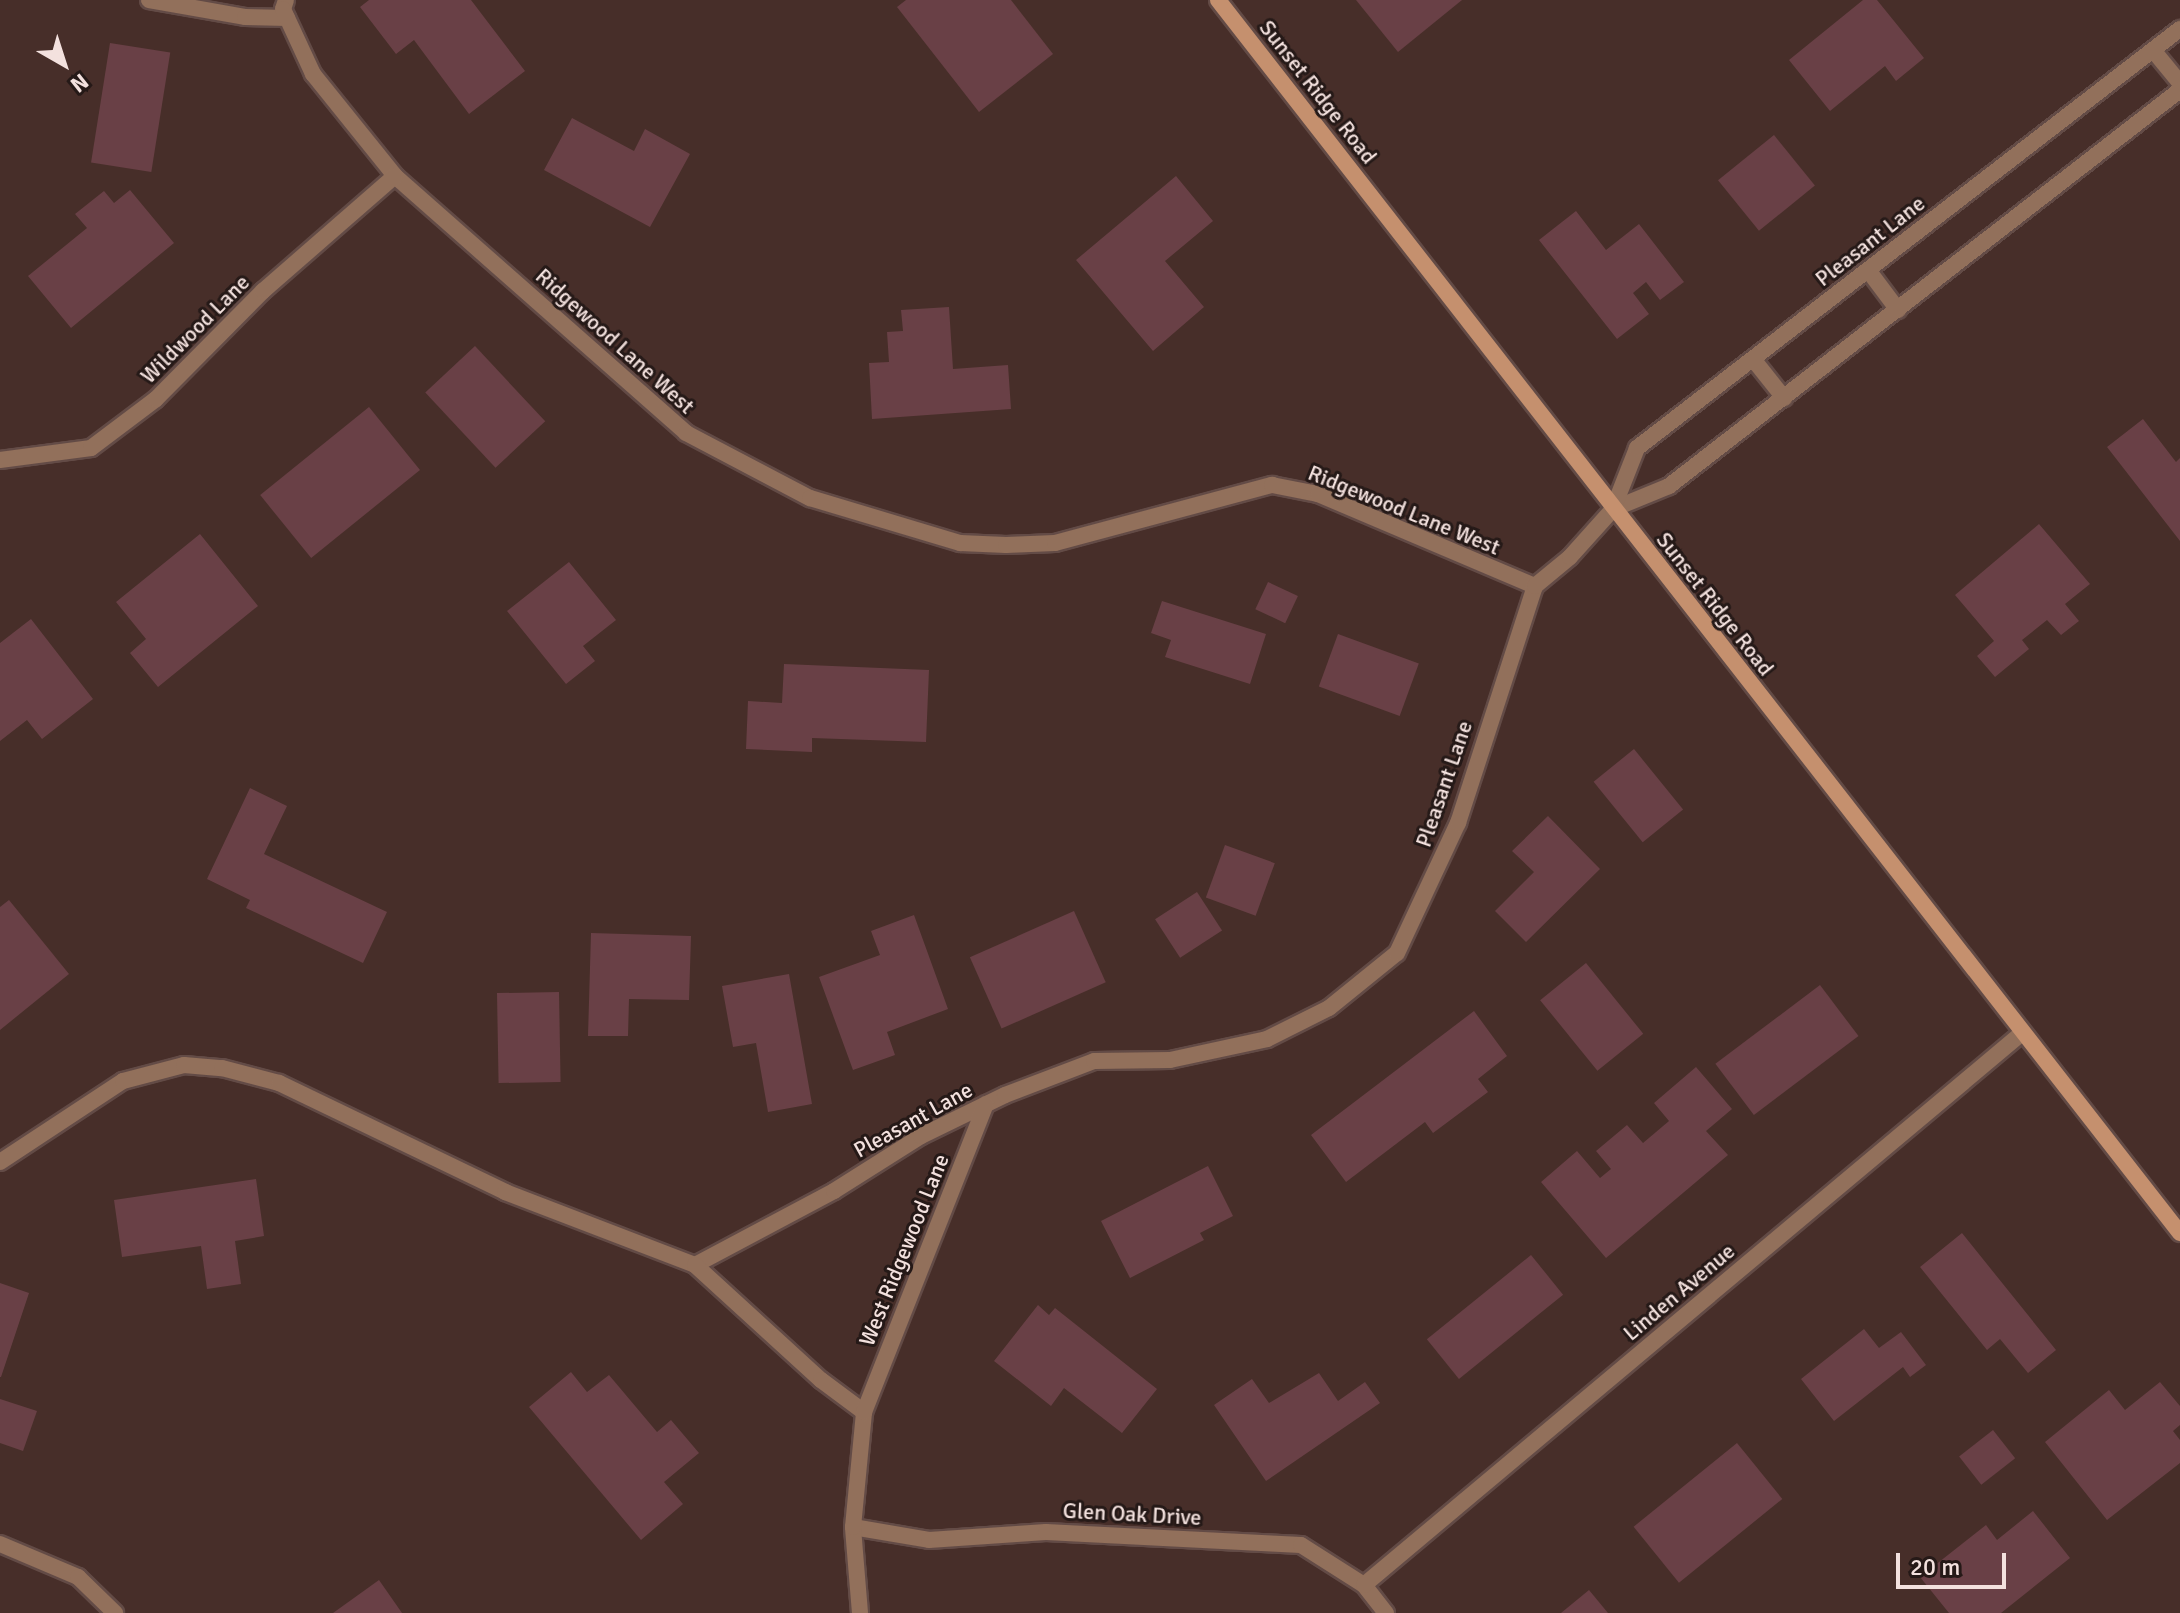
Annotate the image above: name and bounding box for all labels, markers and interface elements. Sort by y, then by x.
street label: Sunset Ridge Road [1254,15,1382,169]
north arrow [24,24,104,104]
text: N [65,68,94,98]
street label: Pleasant Lane [1810,190,1930,292]
street label: Ridgewood Lane West [530,263,700,419]
street label: Wildwood Lane [135,269,255,389]
street label: Ridgewood Lane West [1304,459,1504,561]
street label: Sunset Ridge Road [1651,527,1779,681]
street label: Pleasant Lane [1410,717,1478,851]
street label: Pleasant Lane [849,1077,977,1163]
street label: West Ridgewood Lane [853,1150,955,1350]
street label: Linden Avenue [1618,1238,1740,1346]
street label: Glen Oak Drive [1062,1497,1202,1531]
scale bar [1900,1537,2010,1587]
text: 20 m [1910,1552,1960,1582]

